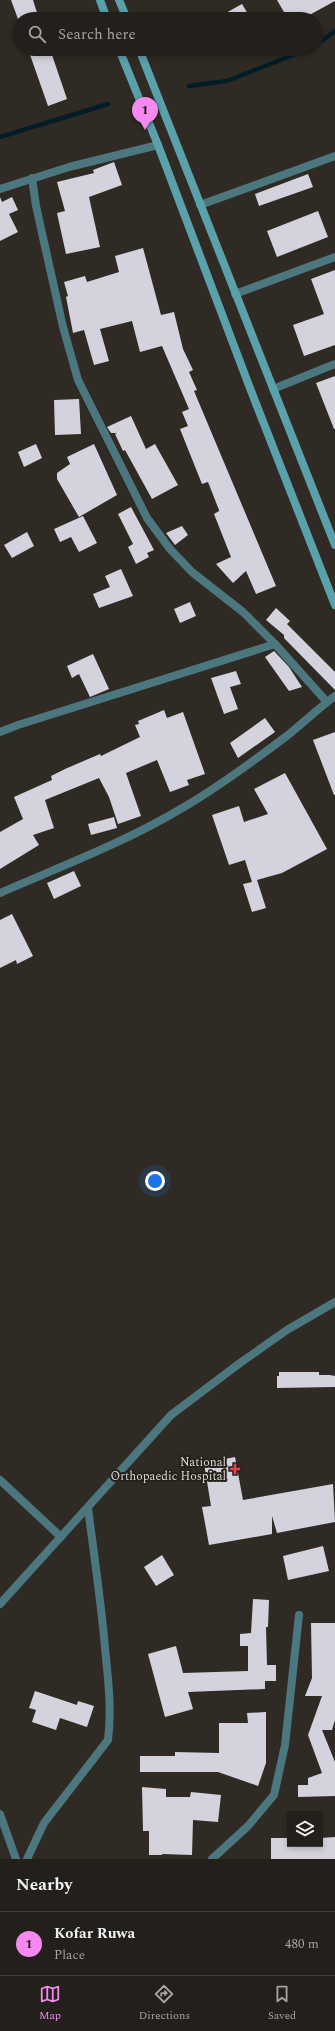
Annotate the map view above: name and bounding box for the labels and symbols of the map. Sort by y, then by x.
pin: 1 [132,97,158,130]
your location [145,1171,165,1191]
place label: National Orthopaedic Hospital [111,1453,226,1486]
marker: National Orthopaedic Hospital [229,1463,241,1475]

